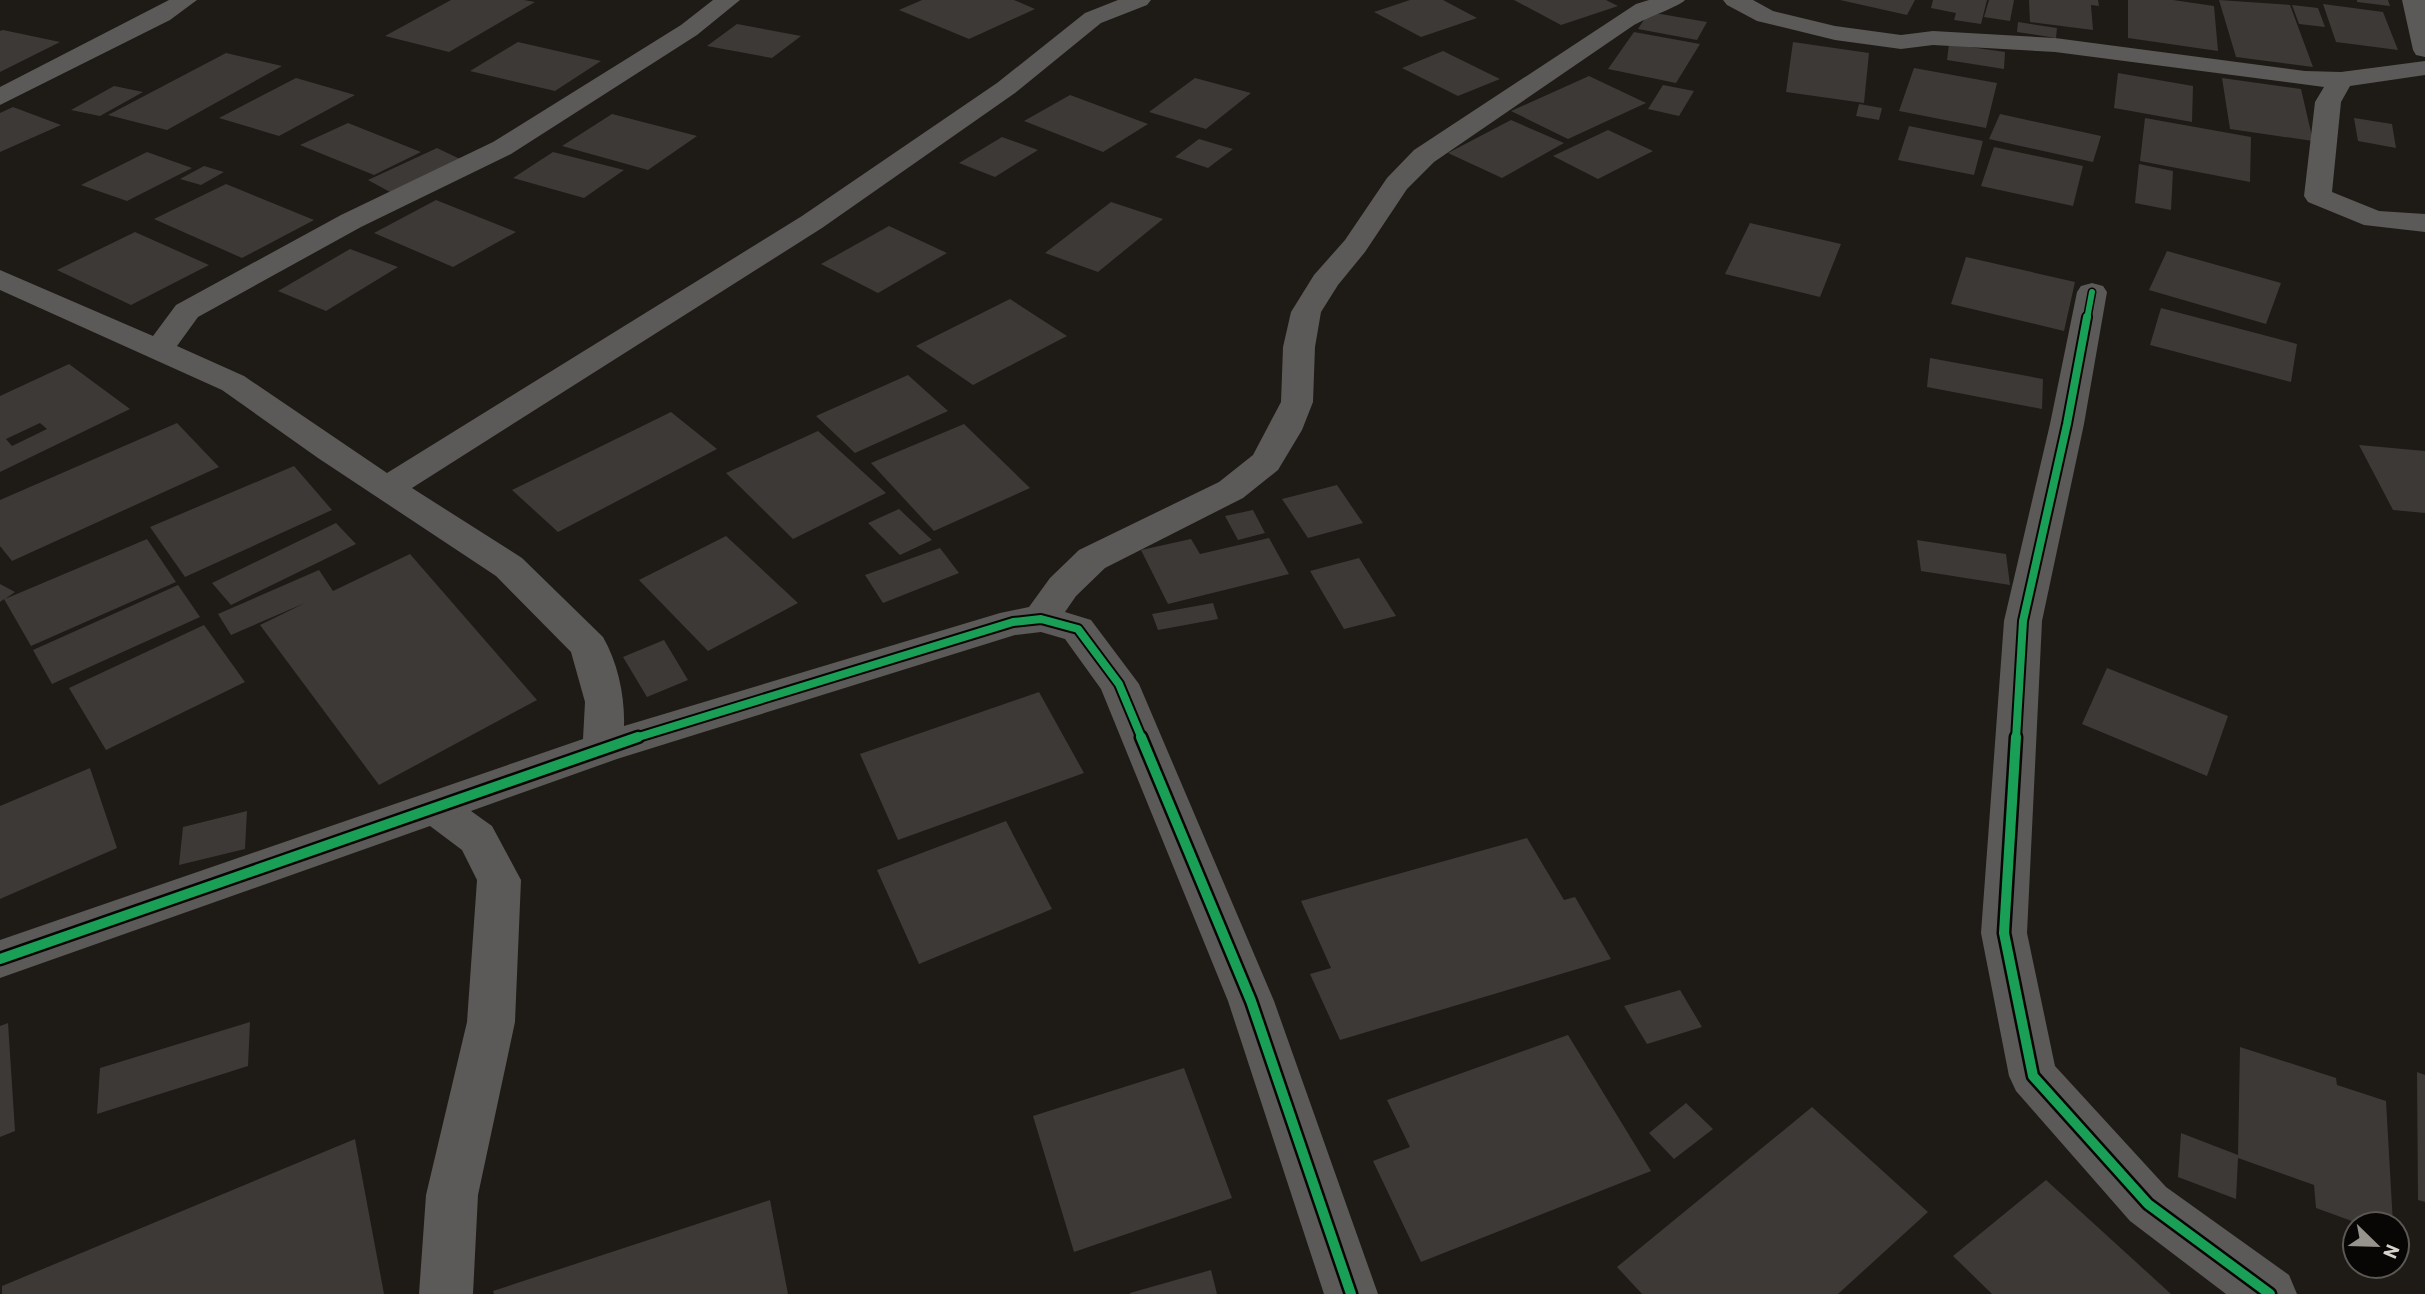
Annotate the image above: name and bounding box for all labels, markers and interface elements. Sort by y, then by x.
north arrow [2341,1210,2411,1280]
text: N [2379,1242,2405,1262]

